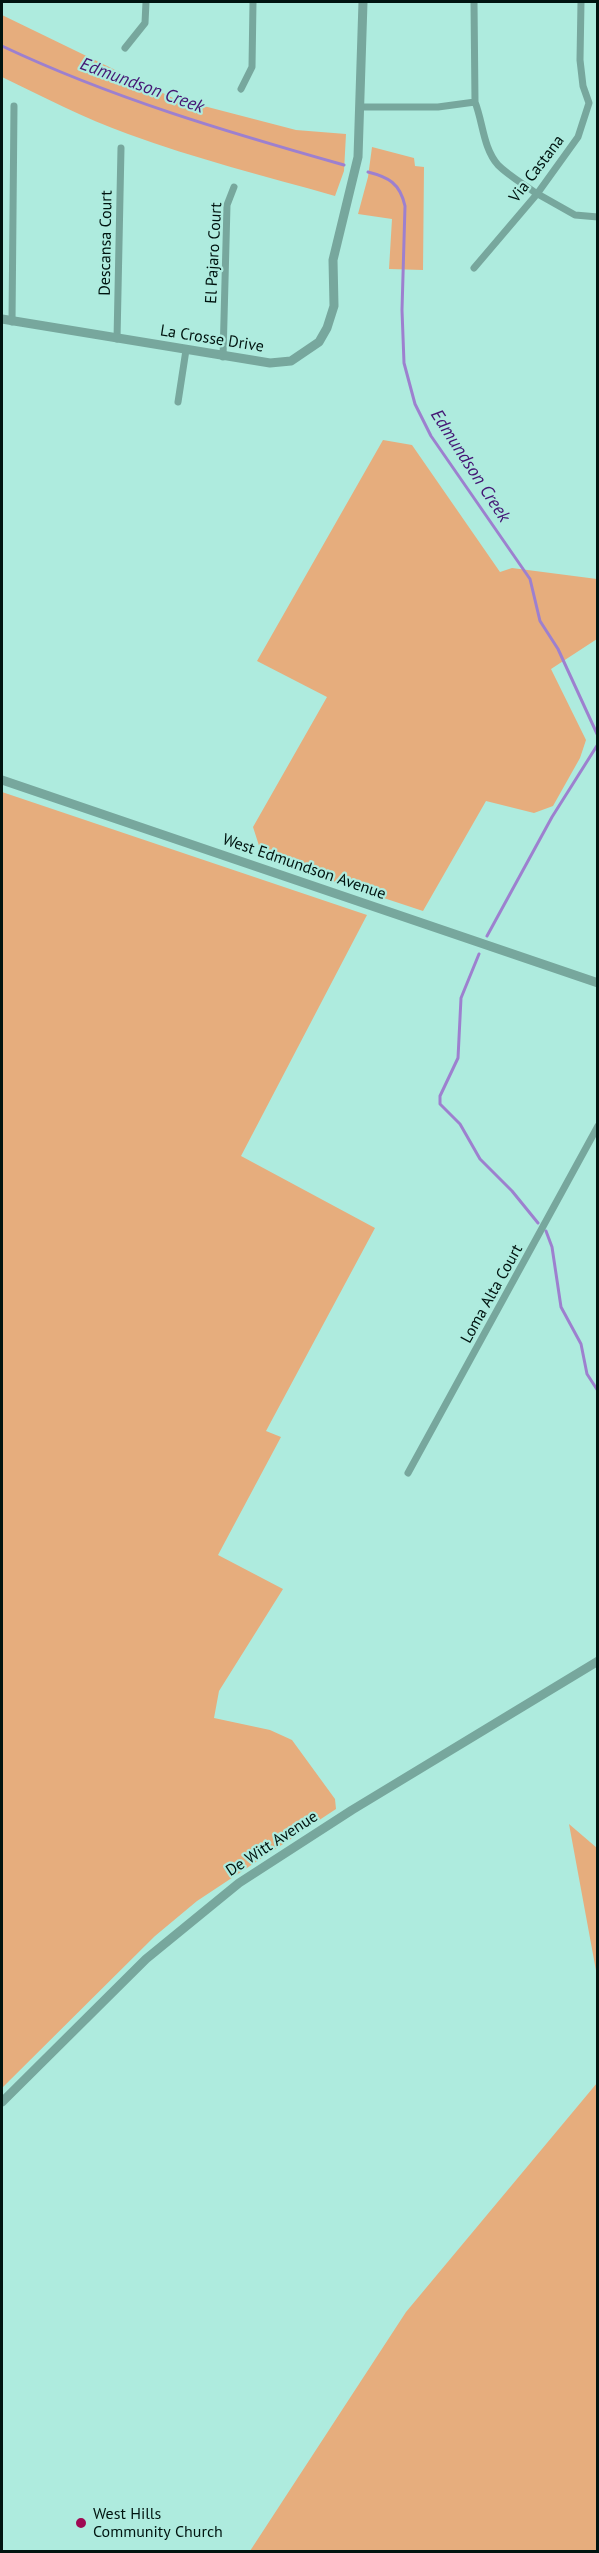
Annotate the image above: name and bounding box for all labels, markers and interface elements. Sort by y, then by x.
water label: Edmundson Creek [77,54,207,118]
street label: Via Castana [506,132,568,206]
street label: Descansa Court [95,190,117,296]
street label: El Pajaro Court [202,202,226,304]
street label: La Crosse Drive [159,321,265,357]
water label: Edmundson Creek [426,406,514,526]
street label: West Edmundson Avenue [220,830,388,904]
street label: Loma Alta Court [457,1241,527,1347]
street label: De Witt Avenue [223,1807,321,1881]
place label: West Hills Community Church [93,2504,223,2542]
marker: West Hills Community Church [74,2516,88,2530]

